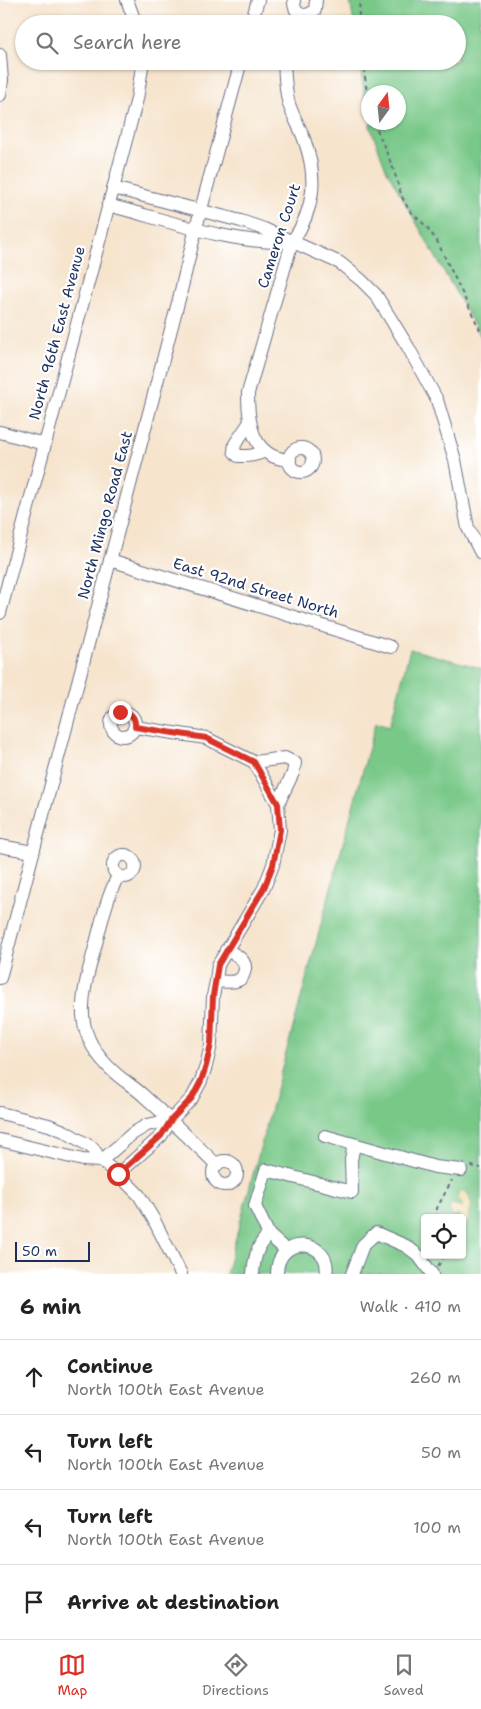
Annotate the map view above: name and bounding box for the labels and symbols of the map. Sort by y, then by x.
north arrow [361,85,406,130]
street label: Cameron Court [253,181,305,291]
street label: North 96th East Avenue [24,244,90,422]
street label: North Mingo Road East [73,429,137,601]
street label: East 92nd Street North [171,553,341,623]
route end [109,701,132,724]
route start [107,1163,130,1186]
scale bar [15,1239,90,1262]

